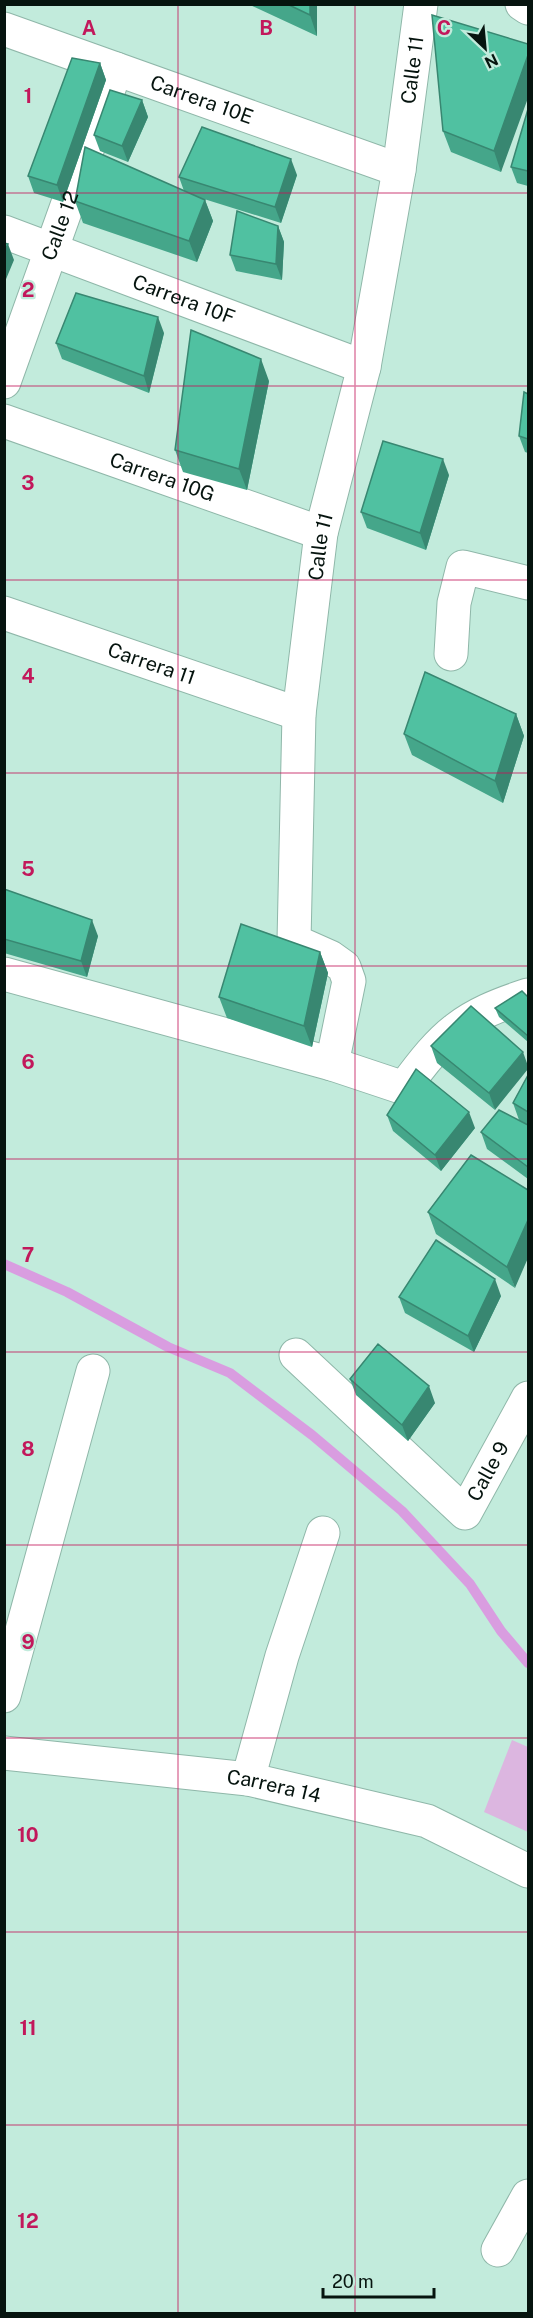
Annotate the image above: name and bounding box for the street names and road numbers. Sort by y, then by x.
street label: Calle 11 [396,35,429,105]
street label: Carrera 10E [147,70,257,129]
street label: Calle 12 [36,188,83,264]
street label: Carrera 10F [129,269,238,329]
street label: Carrera 10G [107,447,218,507]
street label: Calle 11 [303,510,338,582]
street label: Carrera 11 [105,637,199,690]
street label: Calle 9 [462,1437,514,1505]
street label: Carrera 14 [226,1765,323,1808]

